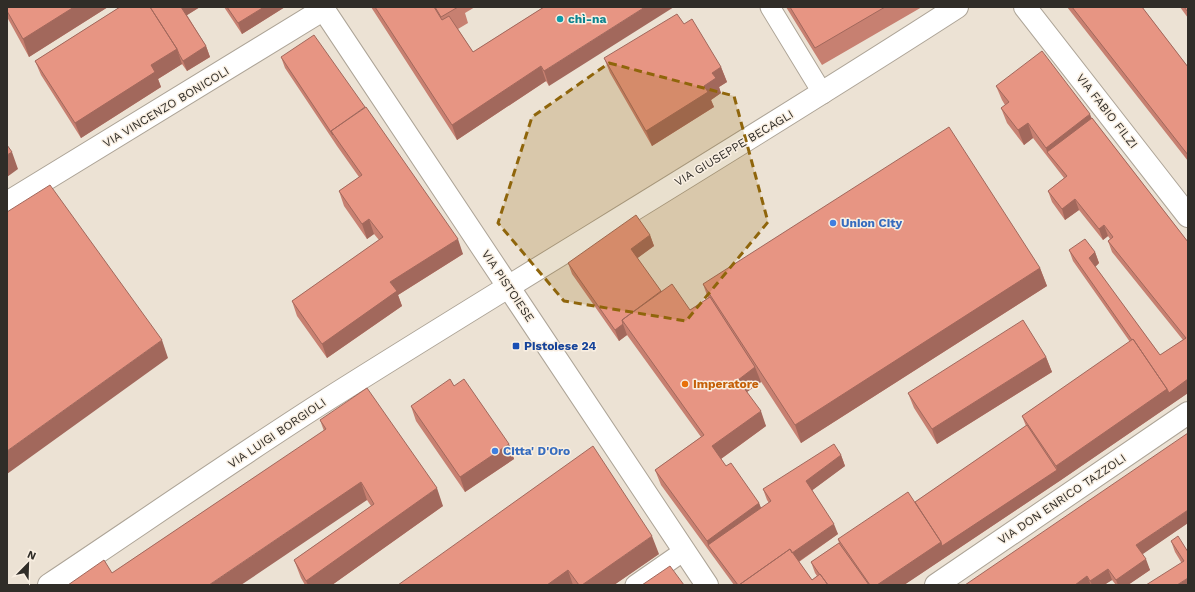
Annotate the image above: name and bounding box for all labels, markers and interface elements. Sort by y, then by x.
place label: chì-na [568,12,607,26]
marker: chì-na [555,14,565,24]
street label: VIA VINCENZO BONICOLI [100,64,232,150]
street label: VIA FABIO FILZI [1074,71,1140,151]
street label: VIA GIUSEPPE BECAGLI [672,107,796,189]
place label: Union City [841,216,902,230]
marker: Union City [828,218,838,228]
street label: VIA PISTOIESE [479,247,537,325]
place label: Pistoiese 24 [524,339,597,353]
marker: Pistoiese 24 [511,341,521,351]
place label: Imperatore [693,377,759,391]
marker: Imperatore [680,379,690,389]
street label: VIA LUIGI BORGIOLI [225,395,329,471]
place label: Citta' D'Oro [503,444,570,458]
marker: Citta' D'Oro [490,446,500,456]
street label: VIA DON ENRICO TAZZOLI [995,451,1129,547]
north arrow [8,544,48,584]
text: N [25,548,38,563]

